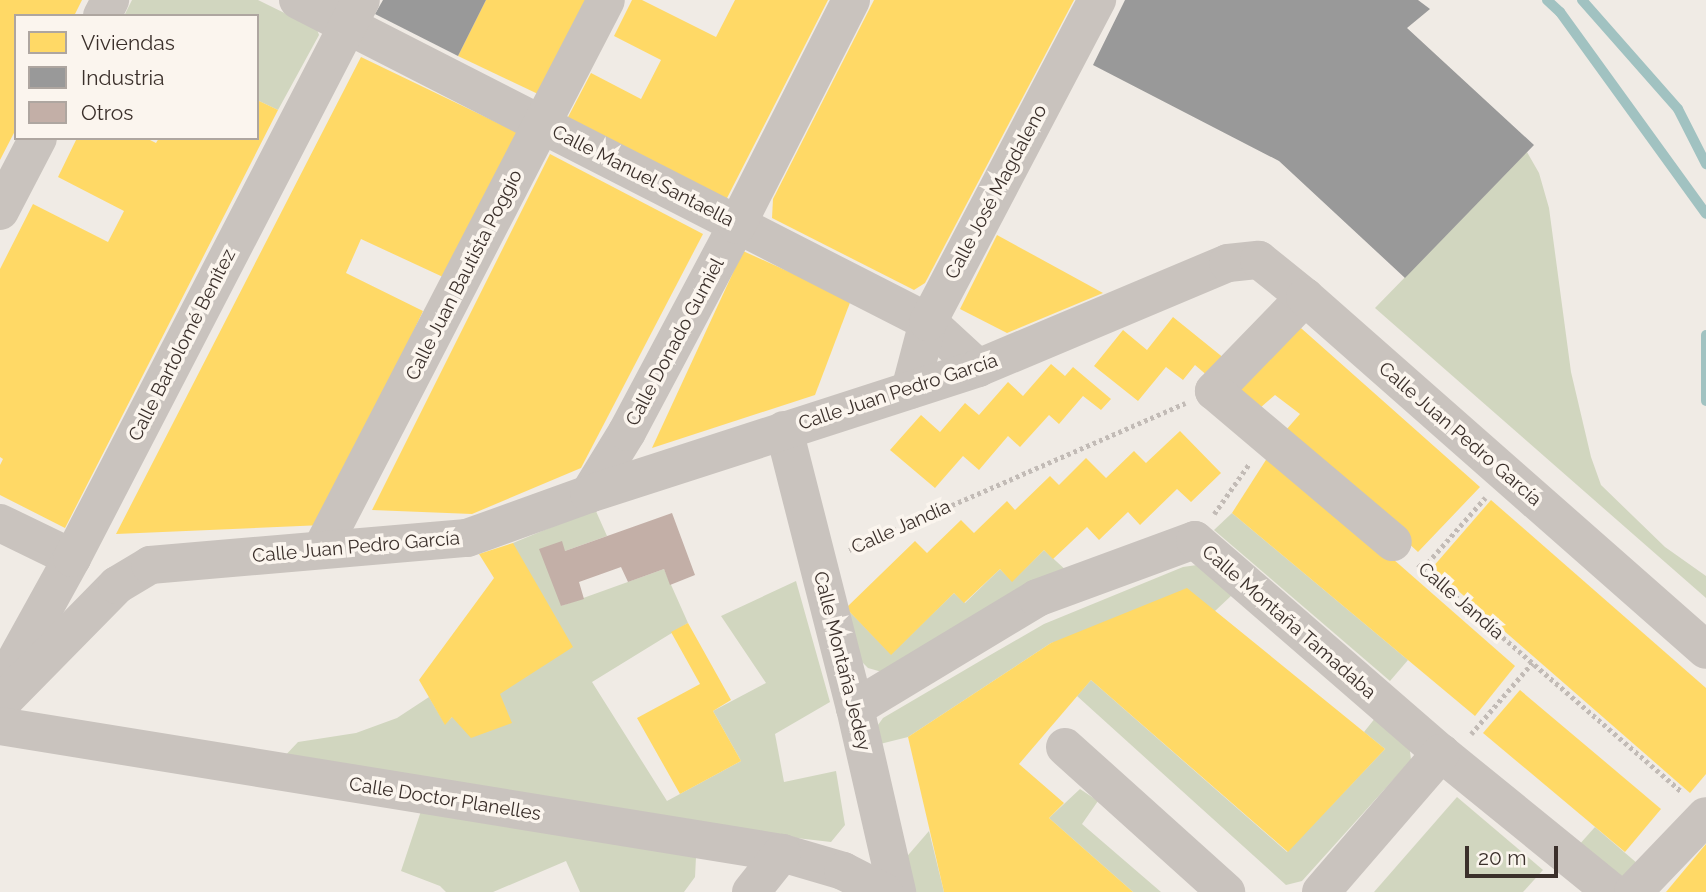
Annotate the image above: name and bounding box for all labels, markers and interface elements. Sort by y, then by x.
legend [14,14,259,140]
text: Viviendas [81,30,175,55]
text: Industria [81,65,165,90]
text: Otros [81,100,133,125]
street label: Calle José Magdaleno [940,101,1052,283]
street label: Calle Manuel Santaella [548,120,738,232]
street label: Calle Juan Bautista Poggio [401,166,527,384]
street label: Calle Bartolomé Benítez [124,245,240,445]
street label: Calle Donado Gumiel [621,254,729,430]
street label: Calle Juan Pedro García [795,349,1001,435]
street label: Calle Juan Pedro García [1374,357,1546,511]
street label: Calle Jandía [848,495,954,559]
street label: Calle Juan Pedro García [251,527,461,567]
street label: Calle Montaña Tamadaba [1197,540,1381,704]
street label: Calle Jandía [1413,557,1509,645]
street label: Calle Montaña Jedey [809,569,875,753]
street label: Calle Doctor Planelles [347,773,543,825]
scale bar [1468,832,1561,876]
text: 20 m [1478,845,1526,870]

